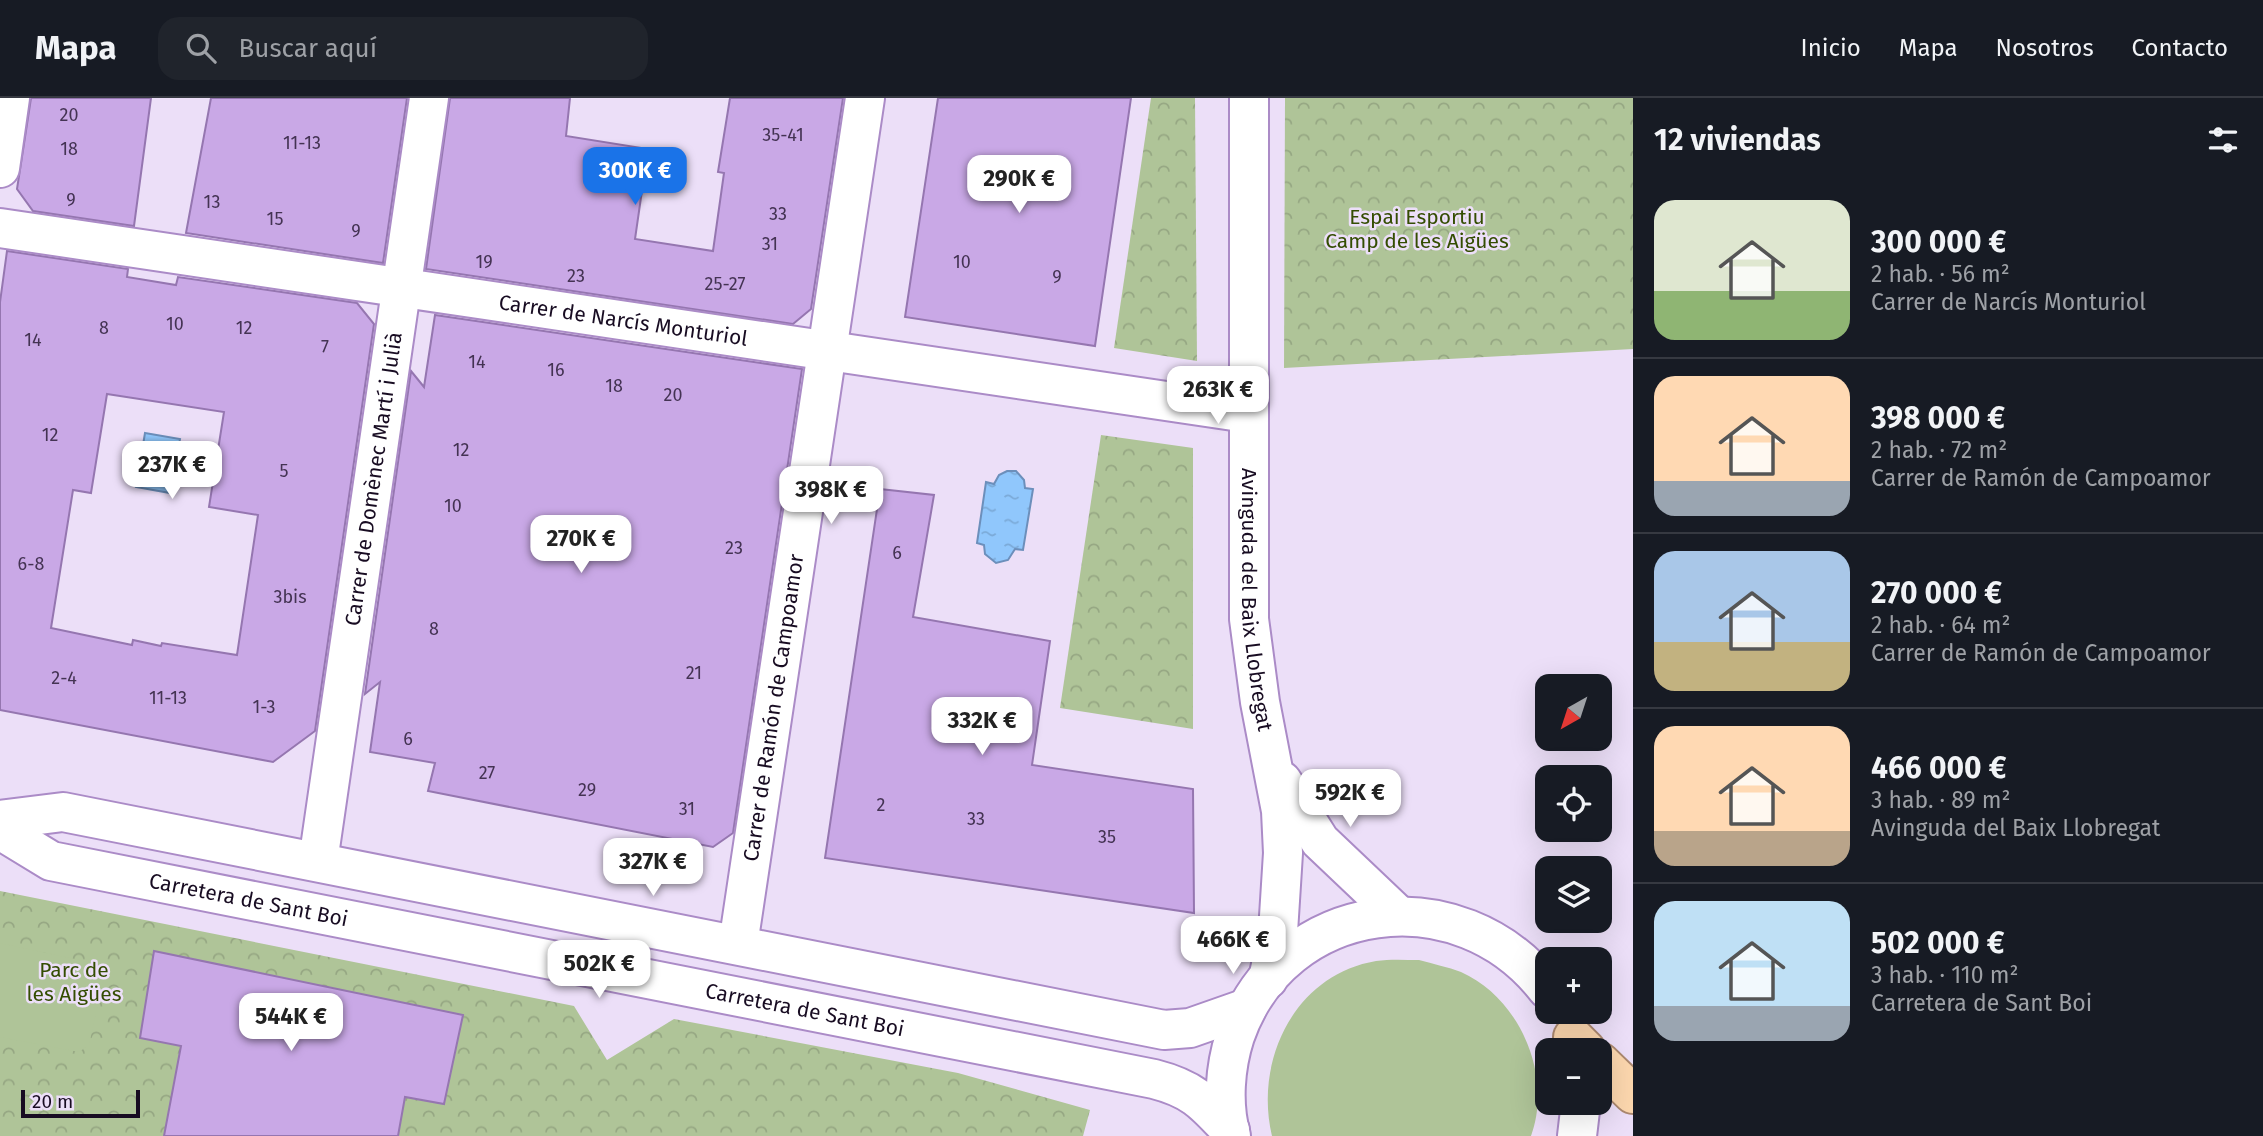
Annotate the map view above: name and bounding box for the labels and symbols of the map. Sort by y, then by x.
house number: 20 [60,104,78,126]
house number: 35-41 [762,124,804,146]
house number: 11-13 [283,132,321,154]
house number: 18 [60,138,78,160]
pin: 300K € [578,148,692,207]
pin: 290K € [962,156,1076,215]
house number: 9 [66,189,76,211]
house number: 13 [204,191,220,213]
house number: 33 [769,203,787,225]
park label: Espai Esportiu Camp de les Aigües [1325,204,1509,254]
house number: 15 [267,208,283,230]
house number: 9 [351,220,361,242]
house number: 31 [762,233,778,255]
house number: 19 [475,251,493,273]
house number: 10 [953,251,971,273]
house number: 23 [567,265,585,287]
house number: 9 [1052,266,1062,288]
house number: 25-27 [705,273,745,295]
street label: Carrer de Narcís Monturiol [497,289,749,352]
house number: 10 [166,313,184,335]
house number: 8 [99,317,109,339]
house number: 12 [236,317,252,339]
house number: 14 [24,329,42,351]
street label: Carrer de Domènec Martí i Julià [339,330,408,628]
house number: 7 [321,336,329,358]
house number: 14 [468,351,486,373]
house number: 16 [547,359,565,381]
pin: 263K € [1161,366,1275,426]
house number: 18 [605,375,623,397]
house number: 20 [664,384,682,406]
house number: 12 [42,424,58,446]
house number: 12 [453,439,469,461]
pin: 237K € [115,442,229,501]
house number: 5 [279,460,289,482]
pin: 398K € [774,466,888,526]
street label: Avinguda del Baix Llobregat [1236,468,1278,734]
house number: 10 [444,495,462,517]
pin: 270K € [524,516,638,575]
house number: 23 [725,537,743,559]
house number: 6 [892,542,902,564]
street label: Carrer de Ramón de Campoamor [738,552,809,863]
house number: 6-8 [18,553,44,575]
house number: 3bis [273,586,307,608]
house number: 8 [429,618,439,640]
house number: 21 [686,662,702,684]
house number: 2-4 [51,667,77,689]
north arrow [1535,674,1612,751]
house number: 11-13 [149,687,187,709]
house number: 1-3 [253,696,275,718]
pin: 332K € [925,698,1039,757]
house number: 6 [403,728,413,750]
house number: 27 [479,762,495,784]
pin: 592K € [1293,770,1407,829]
house number: 29 [578,779,596,801]
house number: 2 [877,794,886,816]
house number: 31 [679,798,695,820]
house number: 33 [967,808,985,830]
house number: 35 [1098,826,1116,848]
pin: 327K € [596,838,710,898]
street label: Carretera de Sant Boi [147,868,350,932]
pin: 466K € [1176,916,1290,976]
pin: 502K € [542,940,656,1000]
park label: Parc de les Aigües [26,957,122,1007]
street label: Carretera de Sant Boi [703,978,906,1042]
pin: 544K € [234,993,348,1053]
scale bar [21,1087,140,1119]

